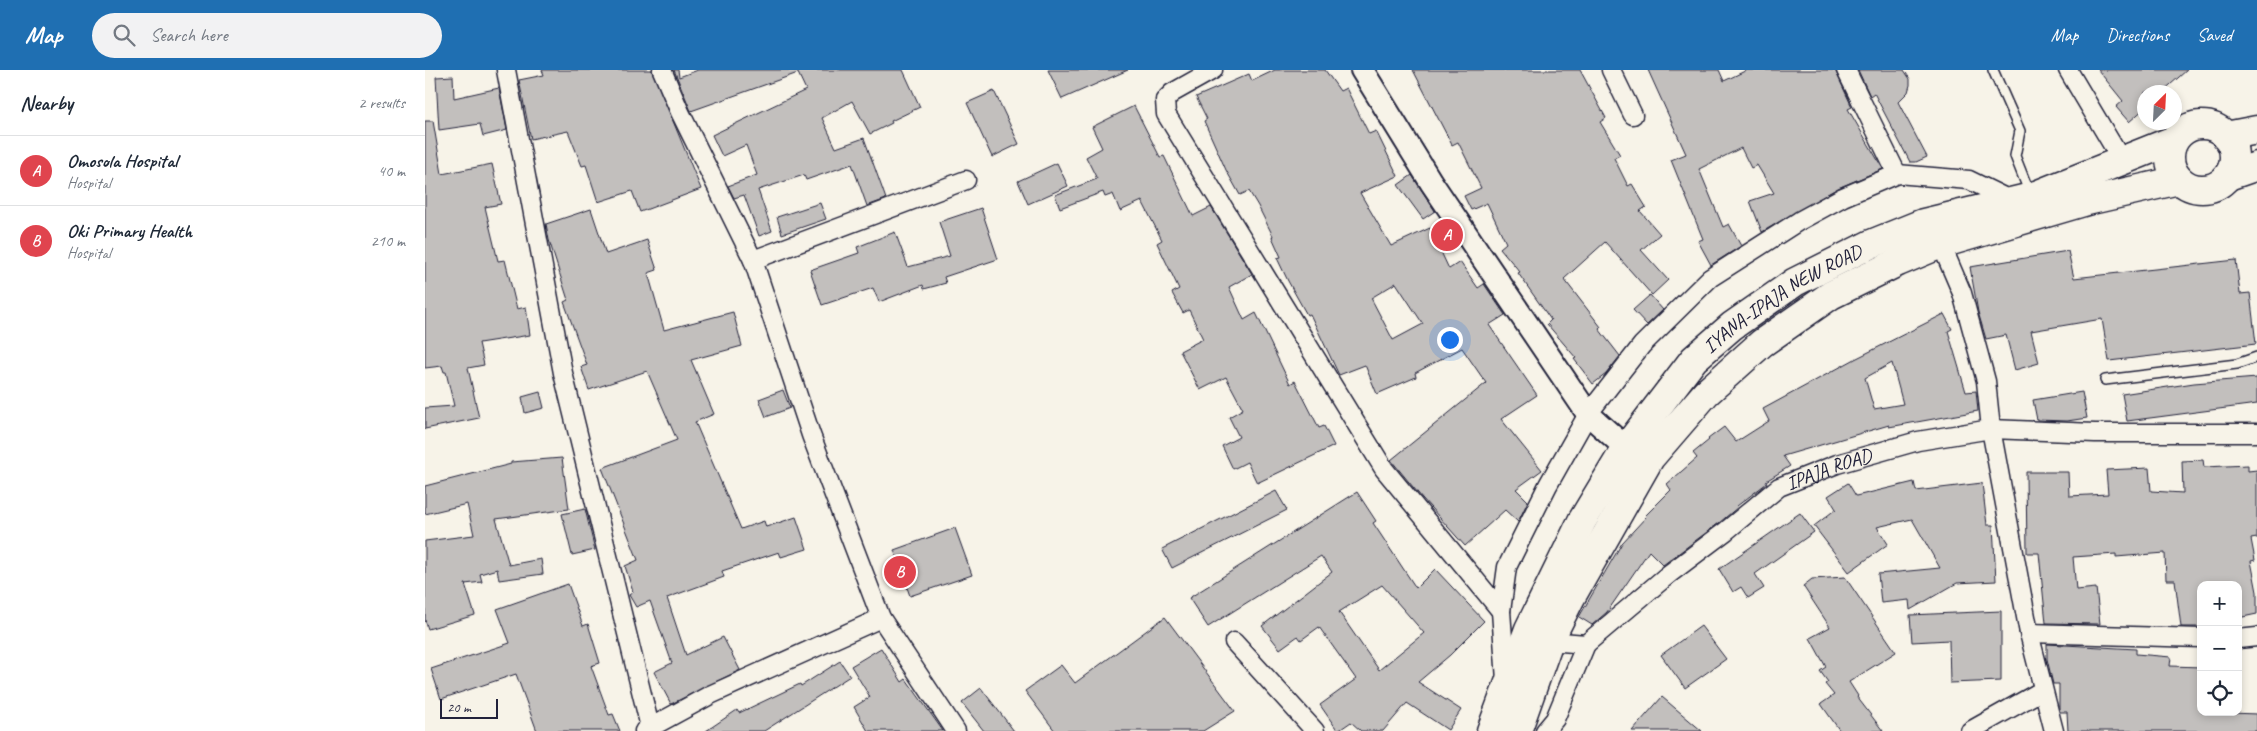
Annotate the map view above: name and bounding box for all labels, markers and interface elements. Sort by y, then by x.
search box [92,13,442,58]
text: Map [25,20,62,50]
icon: search [110,21,138,49]
text: Search here [150,23,228,47]
text: Map [2051,24,2078,46]
text: Directions [2106,24,2169,46]
text: Saved [2197,24,2232,46]
north arrow [2137,85,2182,130]
text: Nearby [20,90,73,116]
text: 2 results [358,93,405,113]
text: Omosola Hospital [67,149,178,173]
text: A [32,161,40,181]
text: 40 m [378,161,405,181]
text: Hospital [67,173,111,193]
pin: A [1431,216,1463,254]
text: Oki Primary Health [67,219,192,243]
text: B [32,231,40,251]
text: 210 m [371,231,405,251]
street label: IYANA-IPAJA NEW ROAD [1698,238,1868,359]
text: Hospital [67,243,111,263]
your location [1437,327,1463,353]
street label: IPAJA ROAD [1782,442,1876,496]
pin: B [884,553,916,591]
map controls [2197,581,2242,716]
button: + [2197,581,2242,626]
button: − [2197,626,2242,671]
button: locate [2197,671,2242,716]
scale bar [440,696,497,719]
text: 20 m [447,699,471,716]

